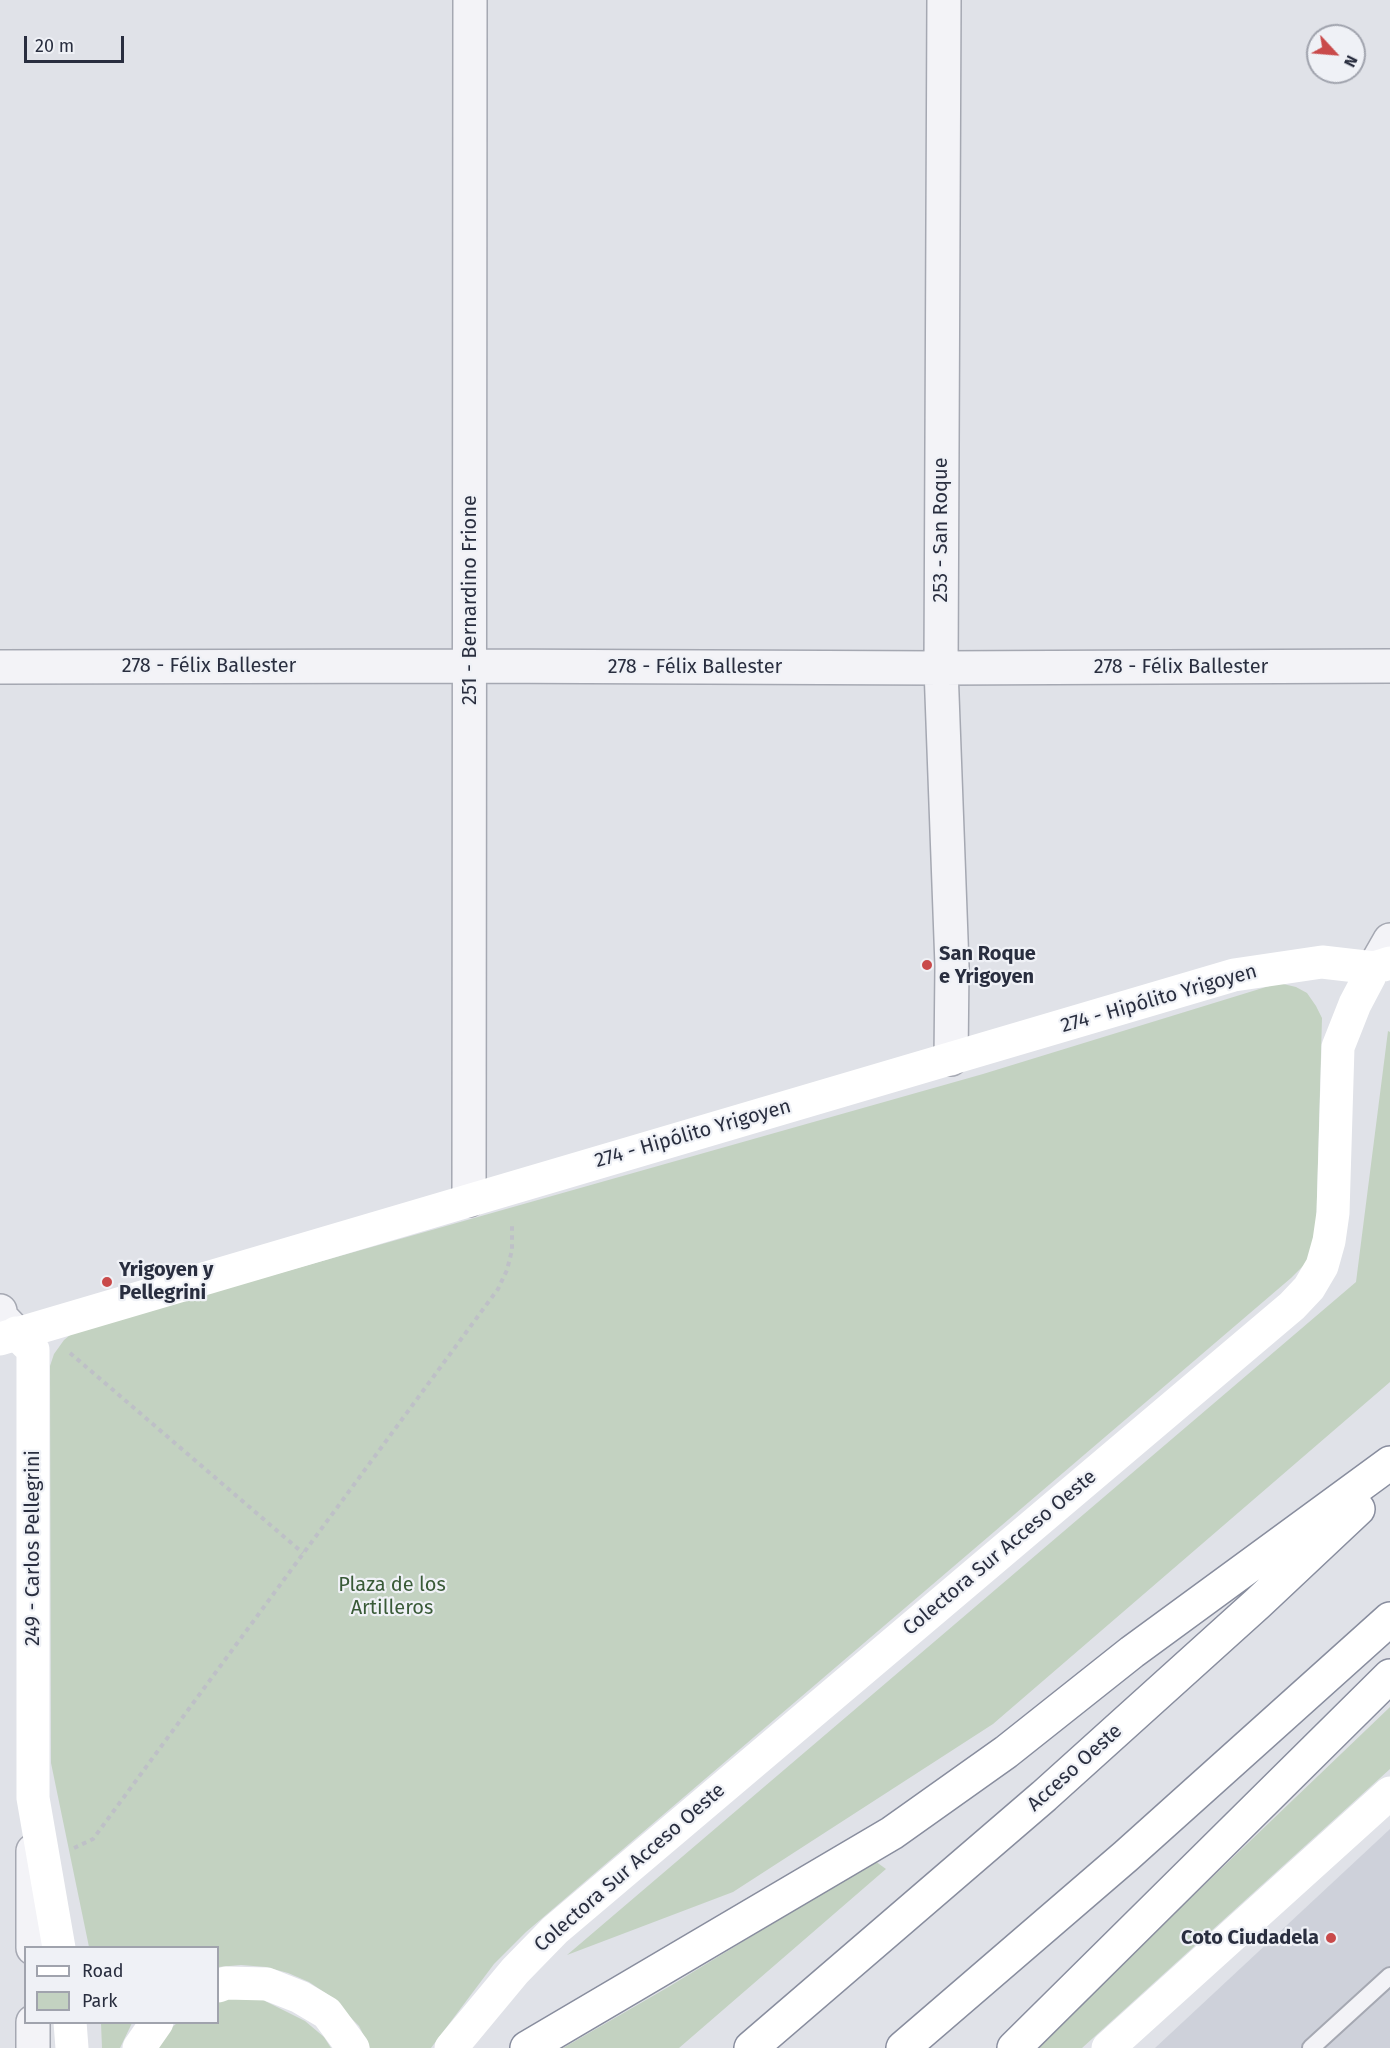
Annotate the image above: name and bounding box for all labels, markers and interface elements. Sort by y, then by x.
scale bar [27,24,128,62]
north arrow [1306,24,1366,84]
text: 20 m [35,35,74,57]
text: N [1340,52,1362,70]
street label: 253 - San Roque [929,457,953,603]
street label: 251 - Bernardino Frione [458,495,482,705]
street label: 278 - Félix Ballester [122,654,296,678]
street label: 278 - Félix Ballester [608,655,782,679]
street label: 278 - Félix Ballester [1094,655,1268,679]
place label: San Roque e Yrigoyen [939,942,1036,989]
marker: San Roque e Yrigoyen [920,958,934,972]
street label: 274 - Hipólito Yrigoyen [1058,960,1260,1038]
street label: 274 - Hipólito Yrigoyen [592,1095,794,1173]
place label: Yrigoyen y Pellegrini [119,1258,213,1305]
marker: Yrigoyen y Pellegrini [100,1275,114,1289]
street label: 249 - Carlos Pellegrini [21,1450,45,1646]
street label: Colectora Sur Acceso Oeste [898,1465,1102,1641]
park label: Plaza de los Artilleros [338,1573,446,1620]
street label: Acceso Oeste [1023,1719,1127,1817]
street label: Colectora Sur Acceso Oeste [530,1779,730,1957]
place label: Coto Ciudadela [1181,1926,1319,1950]
marker: Coto Ciudadela [1324,1931,1338,1945]
legend [24,1946,219,2024]
text: Road [82,1960,124,1982]
text: Park [82,1990,117,2012]

